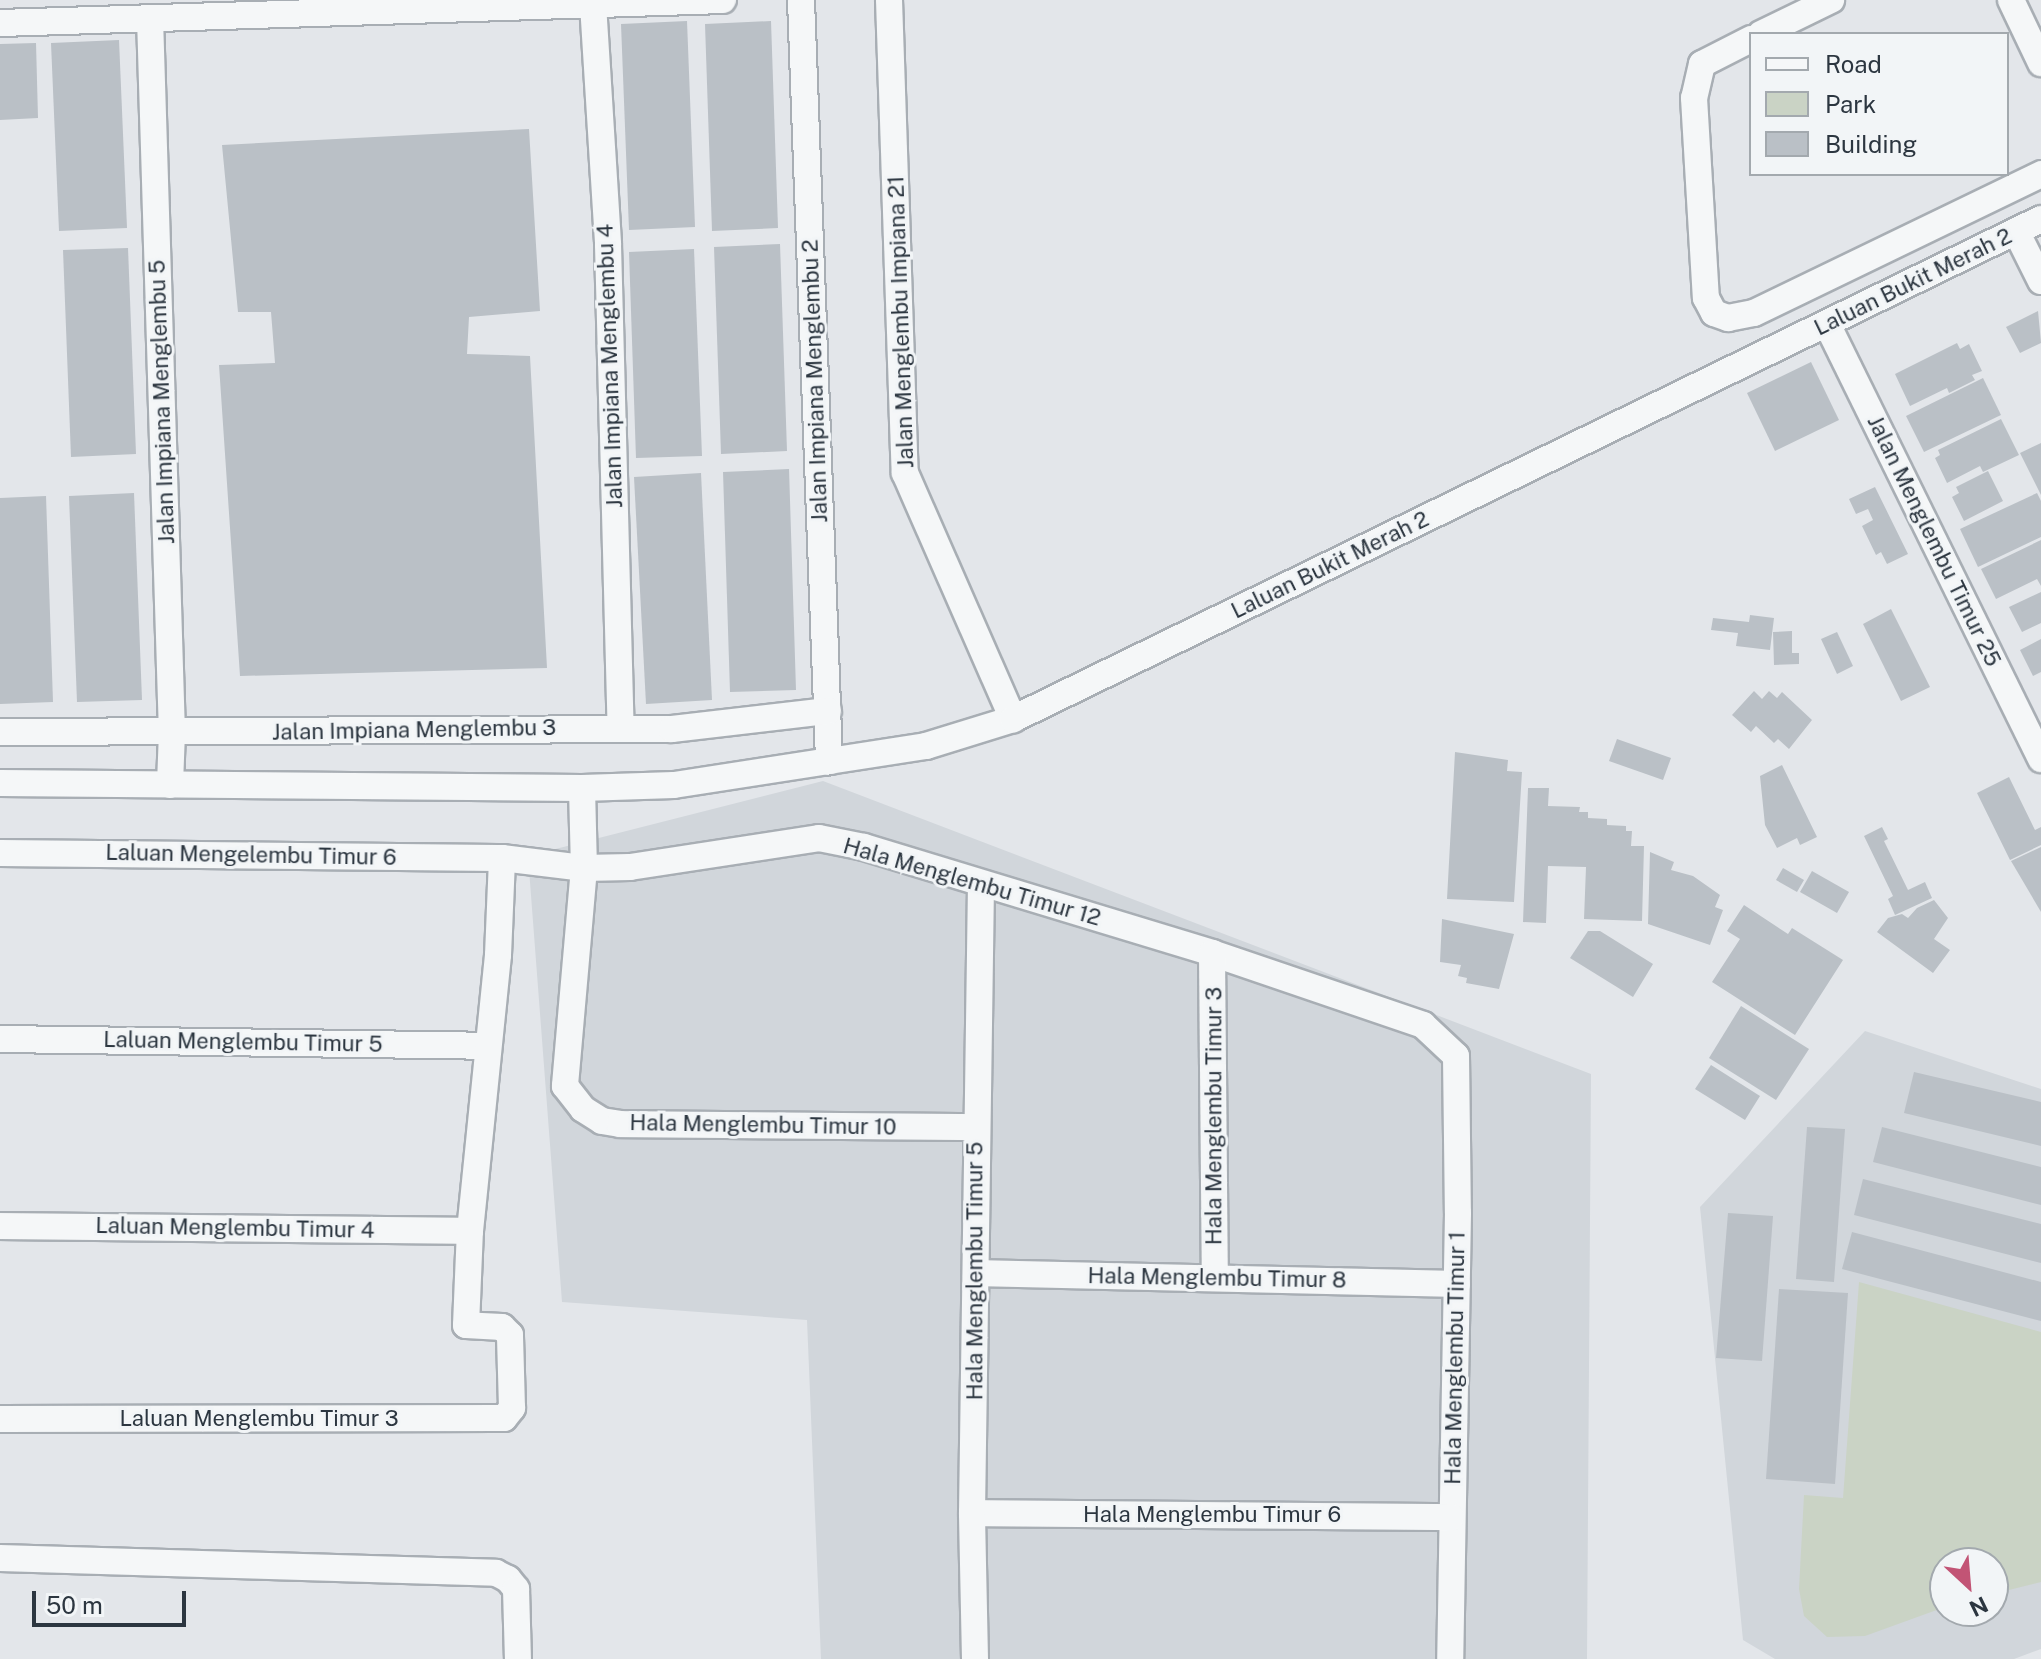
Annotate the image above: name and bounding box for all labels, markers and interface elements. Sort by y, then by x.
legend [1749,32,2009,176]
text: Road [1825,50,1882,78]
text: Park [1825,90,1876,118]
text: Building [1825,130,1917,158]
street label: Jalan Menglembu Impiana 21 [883,175,919,469]
street label: Jalan Impiana Menglembu 4 [592,223,628,509]
street label: Laluan Bukit Merah 2 [1810,223,2016,341]
street label: Jalan Impiana Menglembu 2 [797,239,833,523]
street label: Jalan Impiana Menglembu 5 [144,259,180,545]
street label: Jalan Menglembu Timur 25 [1862,411,2006,671]
street label: Laluan Bukit Merah 2 [1227,506,1433,624]
street label: Jalan Impiana Menglembu 3 [272,714,556,746]
street label: Hala Menglembu Timur 12 [840,833,1104,931]
street label: Laluan Mengelembu Timur 6 [105,839,397,871]
street label: Hala Menglembu Timur 3 [1201,987,1227,1245]
street label: Laluan Menglembu Timur 5 [103,1026,383,1058]
street label: Hala Menglembu Timur 10 [629,1109,897,1141]
street label: Hala Menglembu Timur 5 [962,1142,988,1400]
street label: Laluan Menglembu Timur 4 [95,1212,375,1244]
street label: Hala Menglembu Timur 1 [1440,1231,1470,1485]
street label: Hala Menglembu Timur 8 [1087,1263,1347,1293]
street label: Laluan Menglembu Timur 3 [119,1406,399,1432]
street label: Hala Menglembu Timur 6 [1083,1502,1341,1528]
north arrow [1929,1547,2009,1627]
scale bar [36,1575,190,1625]
text: 50 m [46,1591,103,1619]
text: N [1965,1591,1992,1622]

